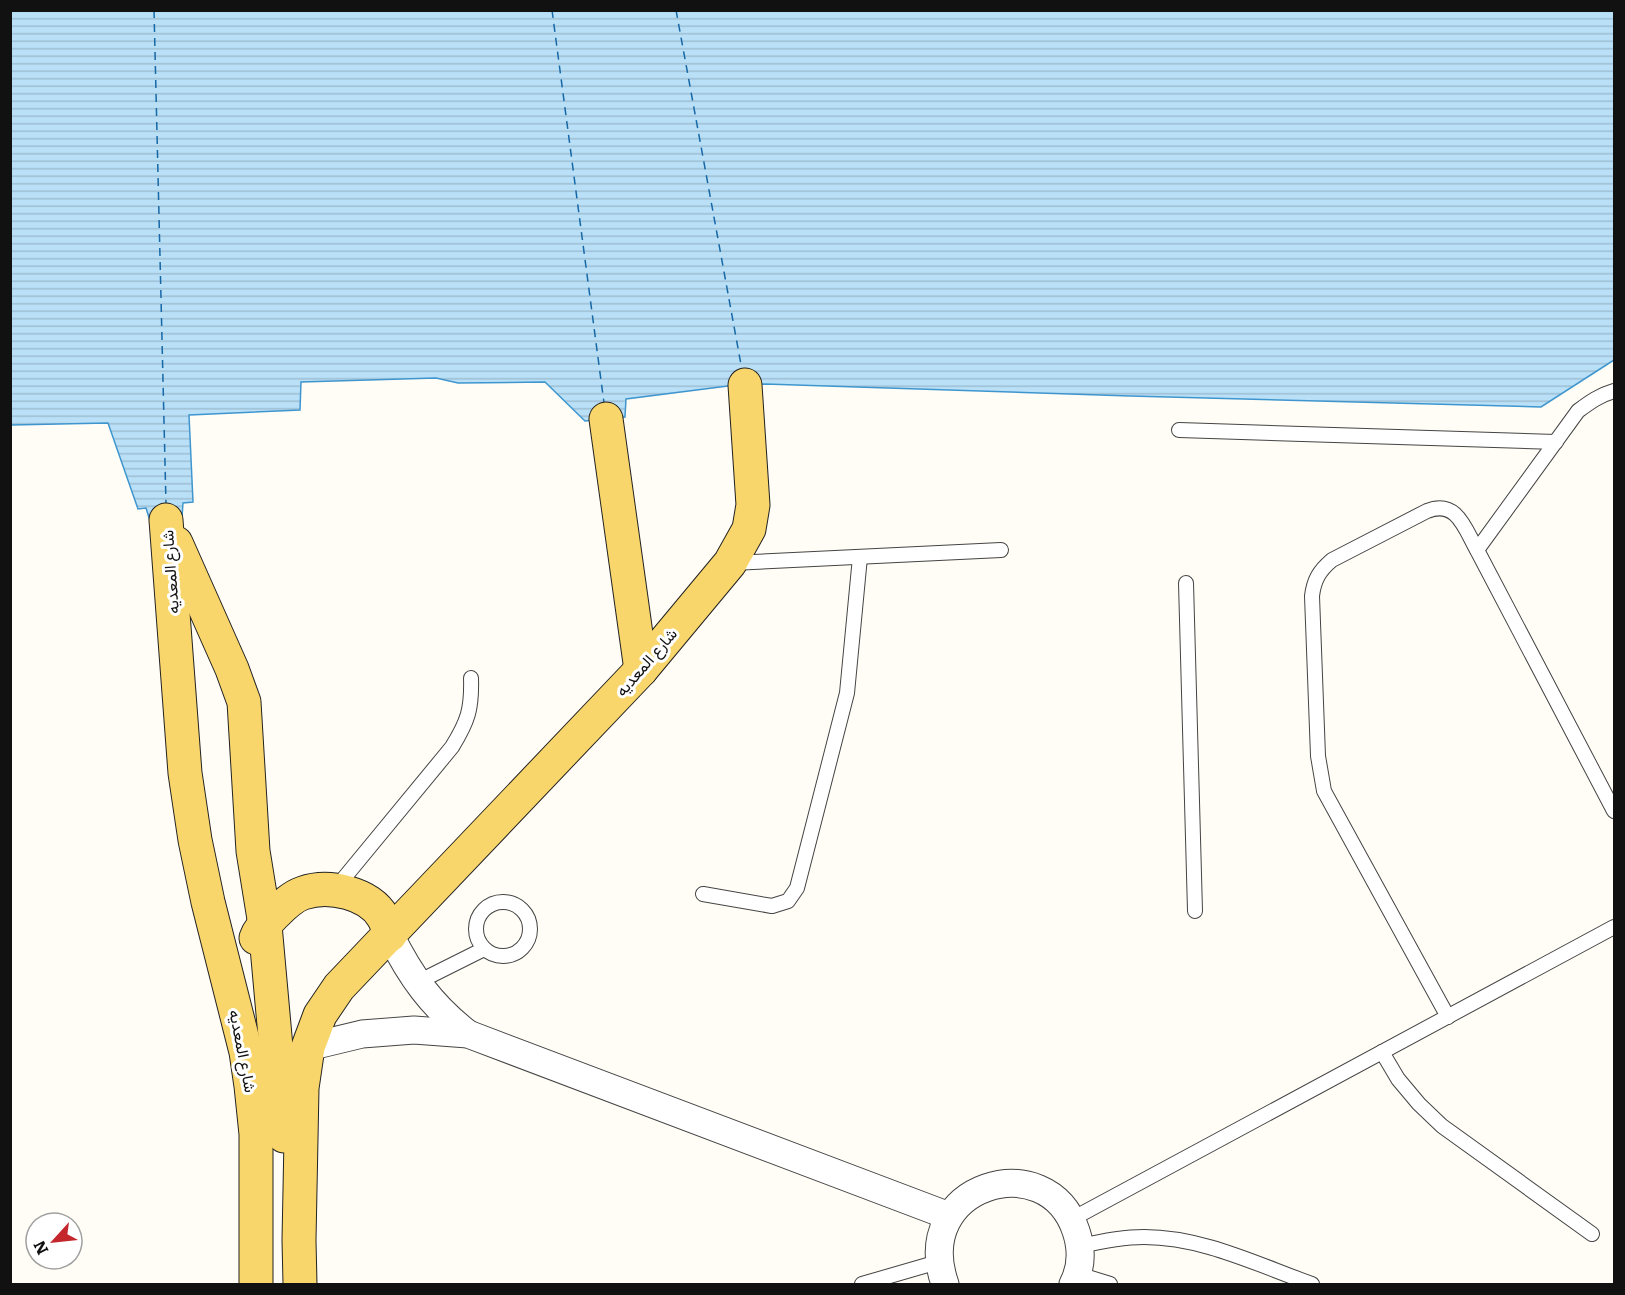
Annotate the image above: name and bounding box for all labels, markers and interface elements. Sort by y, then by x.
street label: شارع المعديه [154,529,185,615]
street label: شارع المعديه [609,622,683,702]
street label: شارع المعديه [223,1007,264,1094]
north arrow [24,1211,84,1271]
text: N [26,1237,53,1260]

